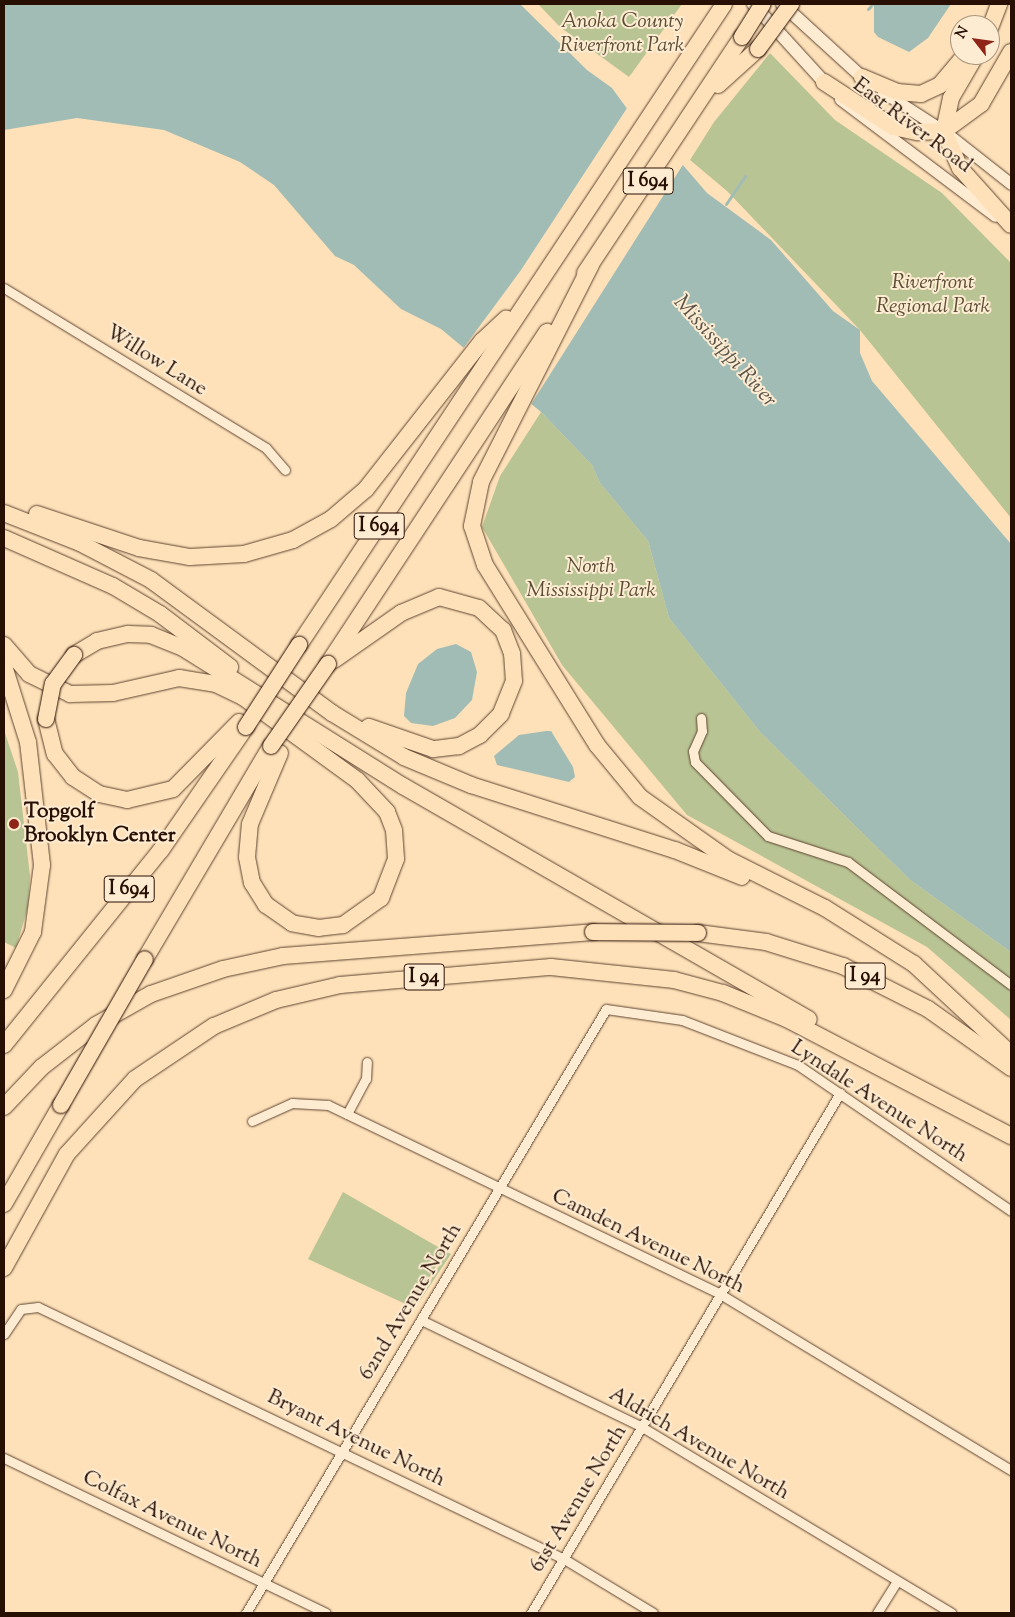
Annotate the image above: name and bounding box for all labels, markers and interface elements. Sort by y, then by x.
park label: Anoka County Riverfront Park [560,9,684,59]
north arrow [950,15,1000,65]
text: N [951,23,974,43]
street label: East River Road [847,73,977,179]
road number: I 694 [622,164,674,198]
park label: Riverfront Regional Park [876,270,990,320]
water label: Mississippi River [667,290,781,414]
street label: Willow Lane [101,320,211,402]
road number: I 694 [353,508,405,544]
park label: North Mississippi Park [526,554,656,604]
place label: Topgolf Brooklyn Center [24,799,176,849]
marker: Topgolf Brooklyn Center [8,818,20,830]
road number: I 694 [103,872,155,906]
road number: I 94 [844,958,886,994]
road number: I 94 [403,960,445,994]
street label: Lyndale Avenue North [786,1035,972,1169]
street label: Camden Avenue North [547,1184,749,1300]
street label: 62nd Avenue North [354,1219,468,1385]
street label: Aldrich Avenue North [604,1382,794,1506]
street label: Bryant Avenue North [263,1385,449,1493]
street label: 61st Avenue North [525,1421,633,1577]
street label: Colfax Avenue North [78,1466,266,1574]

